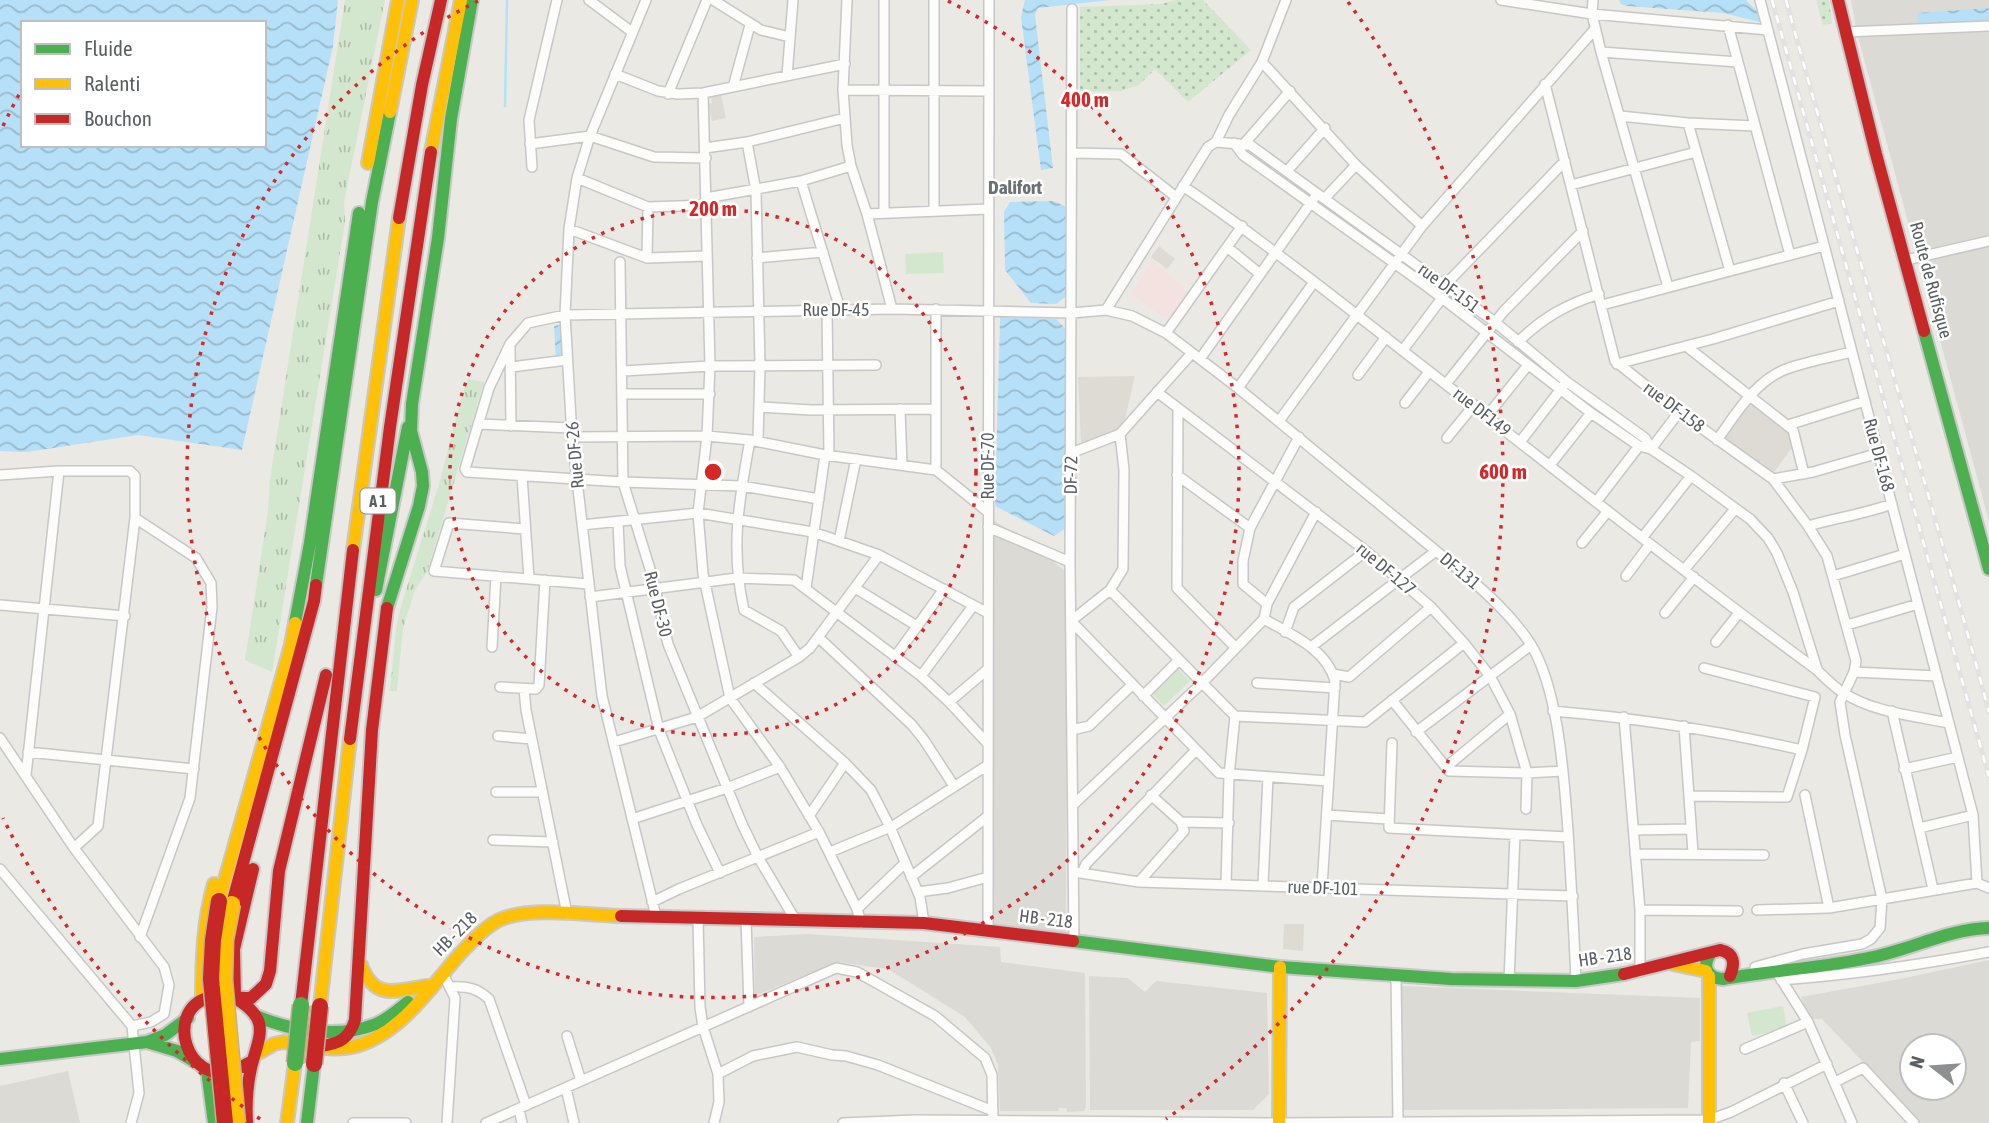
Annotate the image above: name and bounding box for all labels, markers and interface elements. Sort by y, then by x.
legend [21,21,266,147]
text: Fluide [84,36,133,60]
text: Ralenti [84,71,140,95]
text: 400 m [1060,87,1109,111]
text: Bouchon [84,106,152,130]
district label: Dalifort [988,176,1042,198]
text: 200 m [689,196,737,220]
street label: Route de Rufisque [1906,219,1957,340]
street label: rue DF-151 [1414,258,1484,317]
street label: Rue DF-45 [802,299,870,320]
street label: rue DF-158 [1640,377,1709,436]
street label: rue DF149 [1449,383,1515,441]
street label: Rue DF-168 [1860,416,1899,494]
street label: Rue DF-26 [561,421,588,489]
street label: Rue DF-70 [977,432,998,500]
street label: DF-72 [1060,455,1081,495]
text: 600 m [1479,459,1527,483]
centre of rings [701,460,725,484]
road number: A 1 [360,488,396,514]
street label: rue DF-127 [1352,538,1420,599]
street label: DF-131 [1436,548,1485,594]
street label: Rue DF-30 [640,569,677,639]
street label: rue DF-101 [1287,876,1359,899]
street label: HB - 218 [1018,905,1074,932]
street label: HB - 218 [428,907,481,960]
street label: HB - 218 [1577,942,1633,971]
north arrow [1898,1032,1968,1102]
text: N [1905,1053,1929,1071]

